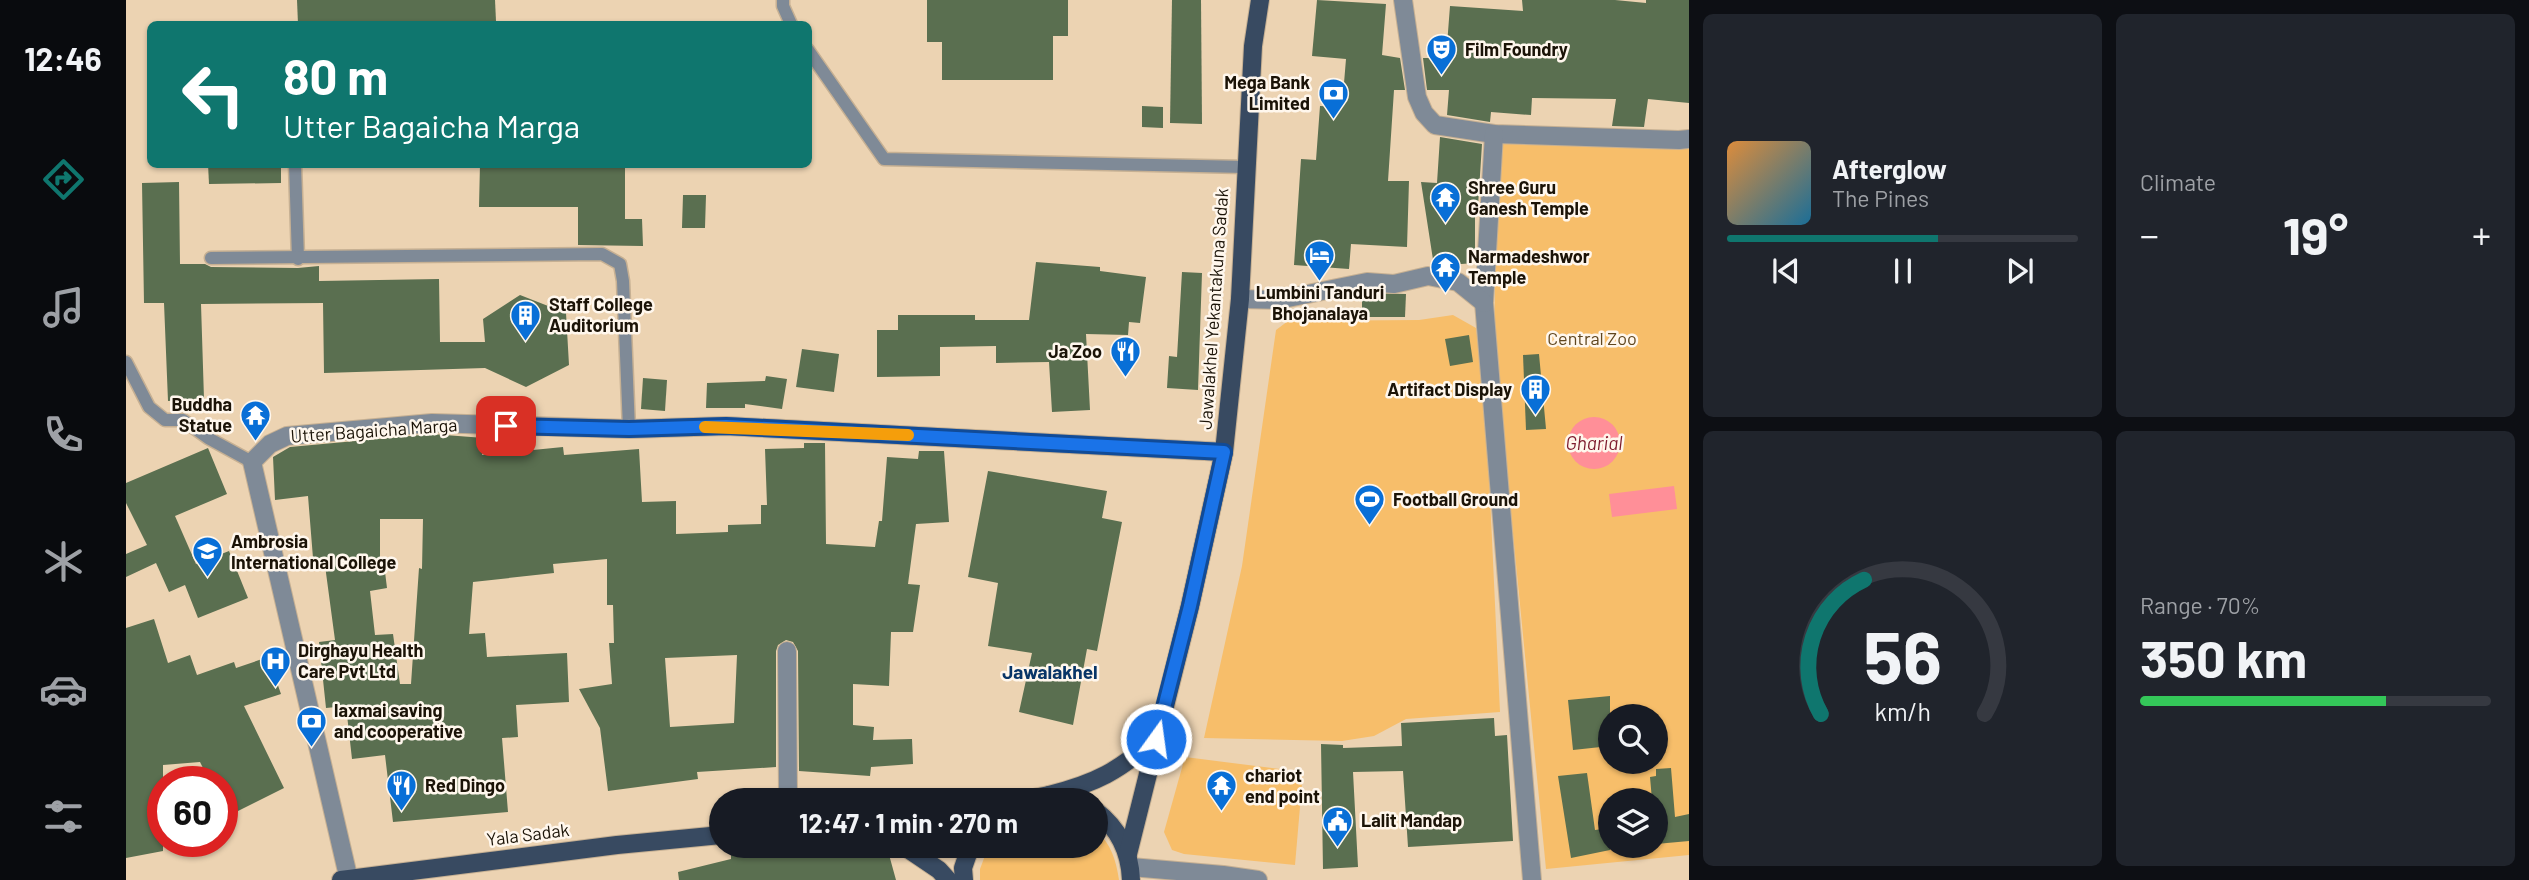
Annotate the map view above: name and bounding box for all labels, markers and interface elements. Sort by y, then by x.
theatre icon: Film Foundry [1425,33,1459,77]
place label: Film Foundry [1465,38,1568,60]
text: 12:46 [24,39,102,77]
text: 80 m [283,46,388,105]
icon: left [168,49,259,140]
place label: Mega Bank Limited [1224,71,1310,114]
bank icon: Mega Bank Limited [1316,76,1350,120]
text: Utter Bagaicha Marga [283,106,580,144]
text: Afterglow [1832,153,1947,184]
icon: directions [39,155,88,204]
text: Climate [2140,168,2216,196]
place label: Shree Guru Ganesh Temple [1468,176,1589,219]
temple icon: Shree Guru Ganesh Temple [1428,181,1462,225]
text: The Pines [1832,184,1929,212]
street label: Jawalakhel Yekantakuna Sadak [1194,188,1232,430]
text: 19° [2283,203,2348,265]
text: − [2140,211,2159,257]
text: + [2472,211,2491,257]
hotel icon: Lumbini Tanduri Bhojanalaya [1303,238,1337,282]
place label: Narmadeshwor Temple [1468,245,1590,288]
temple icon: Narmadeshwor Temple [1428,250,1462,294]
icon: previous [1767,252,1805,290]
icon: pause [1884,252,1922,290]
icon: next [2001,252,2039,290]
place label: Lumbini Tanduri Bhojanalaya [1256,281,1384,324]
icon: music [39,283,88,332]
place label: Staff College Auditorium [549,293,653,336]
building icon: Staff College Auditorium [509,298,543,342]
park label: Central Zoo [1547,327,1637,349]
restaurant icon: Ja Zoo [1108,335,1142,379]
place label: Ja Zoo [1048,340,1102,362]
building icon: Artifact Display [1518,373,1552,417]
place label: Artifact Display [1387,378,1512,400]
place label: Buddha Statue [171,393,232,436]
pin [476,396,536,456]
temple icon: Buddha Statue [238,398,272,442]
icon: arrive [487,407,525,445]
icon: phone [39,410,88,459]
street label: Utter Bagaicha Marga [290,413,458,447]
water label: Gharial [1565,431,1623,454]
sports icon: Football Ground [1353,483,1387,527]
place label: Football Ground [1393,488,1518,510]
place label: Ambrosia International College [231,530,397,573]
school or university icon: Ambrosia International College [191,535,225,579]
icon: climate [39,537,88,586]
text: Range · 70% [2140,591,2260,619]
text: 56 [1863,612,1942,700]
text: 350 km [2140,626,2307,688]
place label: Dirghayu Health Care Pvt Ltd [298,639,423,682]
hospital icon: Dirghayu Health Care Pvt Ltd [258,644,292,688]
district label: Jawalakhel [1002,660,1098,683]
icon: car [39,665,88,714]
text: km/h [1874,696,1931,726]
place label: laxmai saving and cooperative [334,699,463,742]
position arrow [1119,702,1193,776]
bank icon: laxmai saving and cooperative [294,704,328,748]
map controls [1598,704,1668,858]
button: search [1598,704,1668,774]
place label: chariot end point [1245,764,1320,807]
speed limit sign: 60 [147,766,238,857]
restaurant icon: Red Dingo [385,769,419,813]
temple icon: chariot end point [1205,769,1239,813]
place label: Red Dingo [425,774,505,796]
button: layers [1598,788,1668,858]
icon: filters [39,792,88,841]
public building icon: Lalit Mandap [1321,804,1355,848]
text: 12:47 · 1 min · 270 m [799,807,1018,838]
place label: Lalit Mandap [1361,809,1462,831]
street label: Yala Sadak [485,818,571,850]

